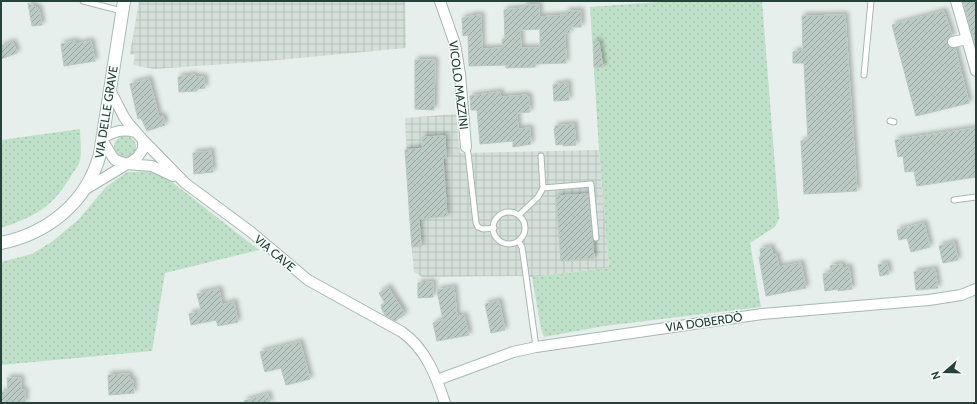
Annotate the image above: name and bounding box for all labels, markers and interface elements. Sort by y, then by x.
street label: VICOLO MAZZINI [446,40,472,130]
street label: VIA DELLE GRAVE [91,64,121,159]
street label: VIA CAVE [252,232,299,275]
street label: VIA DOBERDÒ [665,309,743,335]
north arrow [925,352,965,392]
text: N [928,369,944,381]

